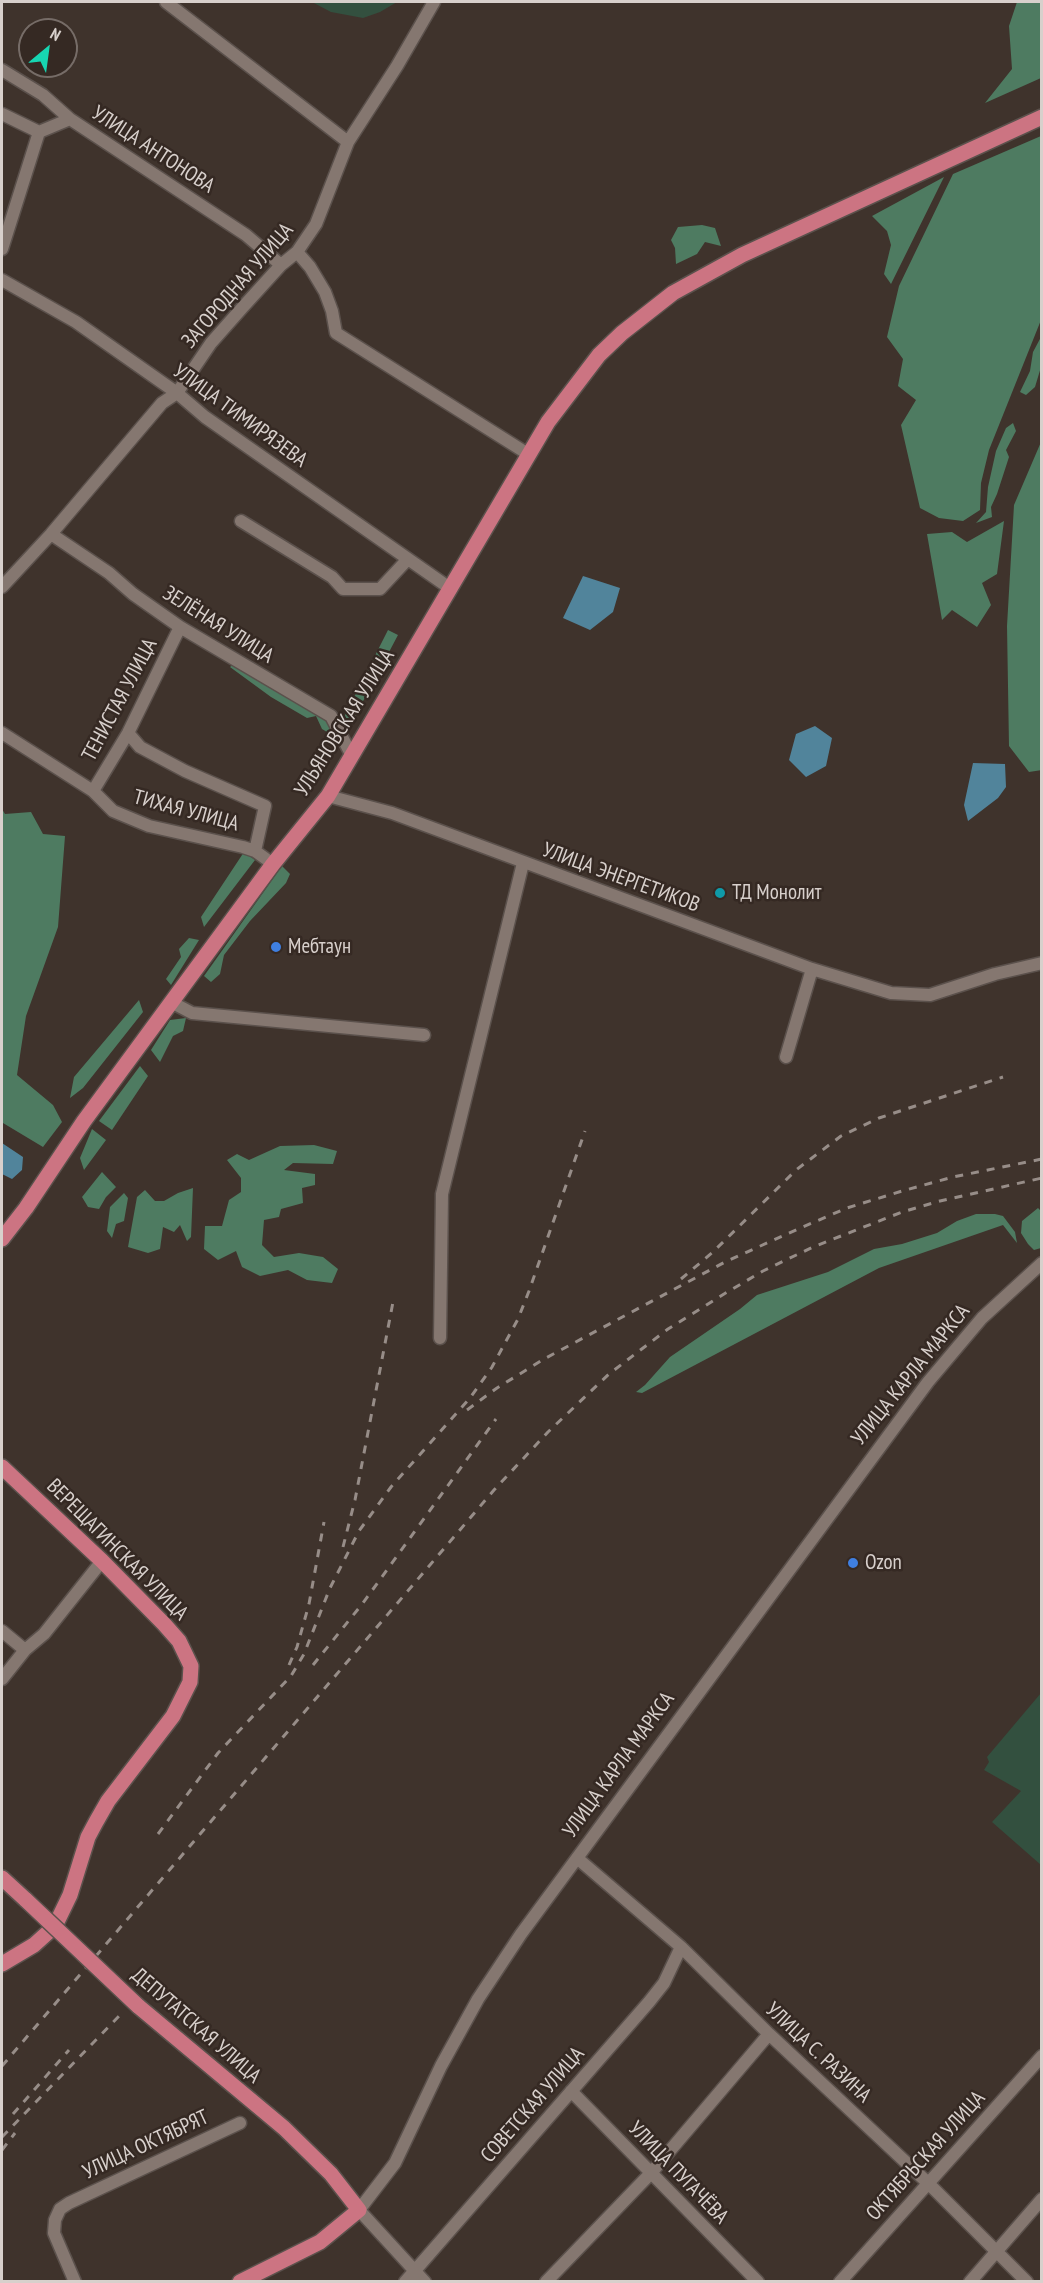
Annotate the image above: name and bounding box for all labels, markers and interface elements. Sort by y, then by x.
north arrow [18,18,78,78]
text: N [47,23,64,45]
street label: УЛИЦА АНТОНОВА [87,101,219,199]
street label: ЗАГОРОДНАЯ УЛИЦА [177,218,299,354]
street label: УЛИЦА ТИМИРЯЗЕВА [168,359,312,473]
street label: ЗЕЛЁНАЯ УЛИЦА [158,581,278,669]
street label: ТЕНИСТАЯ УЛИЦА [77,634,163,766]
street label: УЛЬЯНОВСКАЯ УЛИЦА [290,645,400,801]
street label: ТИХАЯ УЛИЦА [131,785,241,837]
street label: УЛИЦА ЭНЕРГЕТИКОВ [539,838,703,918]
place label: ТД Монолит [732,880,821,906]
marker: ТД Монолит [713,886,727,900]
place label: Мебтаун [288,934,351,960]
marker: Мебтаун [269,940,283,954]
street label: УЛИЦА КАРЛА МАРКСА [847,1300,975,1450]
street label: ВЕРЕЩАГИНСКАЯ УЛИЦА [41,1474,193,1626]
place label: Ozon [865,1550,902,1576]
marker: Ozon [846,1556,860,1570]
street label: УЛИЦА КАРЛА МАРКСА [558,1687,680,1843]
street label: ДЕПУТАТСКАЯ УЛИЦА [126,1963,266,2089]
street label: УЛИЦА С. РАЗИНА [760,1998,876,2108]
street label: СОВЕТСКАЯ УЛИЦА [476,2042,590,2168]
street label: ОКТЯБРЬСКАЯ УЛИЦА [861,2086,991,2226]
street label: УЛИЦА ОКТЯБРЯТ [79,2105,213,2185]
street label: УЛИЦА ПУГАЧЁВА [623,2117,733,2229]

